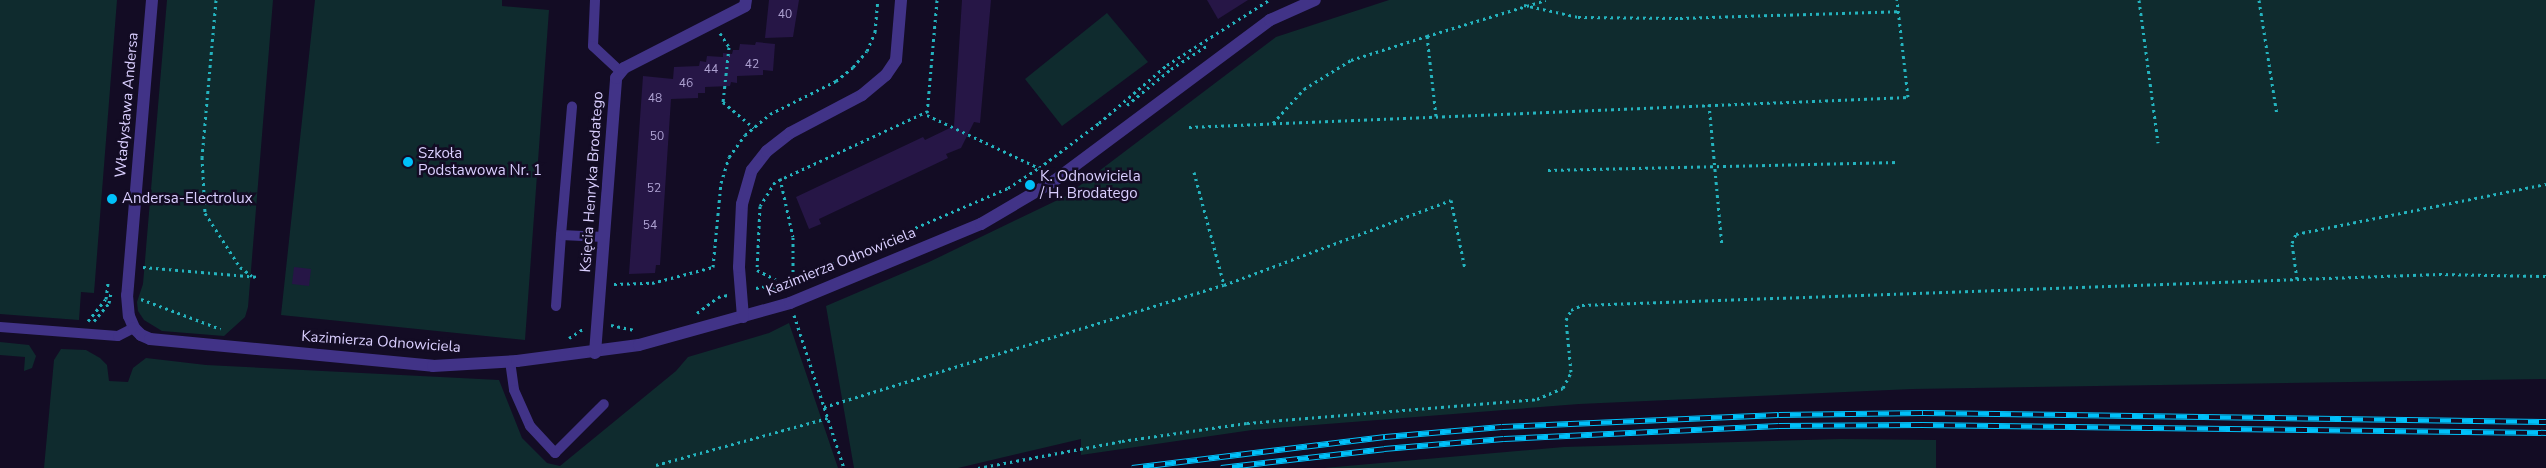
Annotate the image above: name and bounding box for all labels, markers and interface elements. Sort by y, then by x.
house number: 40 [778,8,792,22]
street label: Władysława Andersa [112,32,142,178]
house number: 42 [745,58,759,72]
house number: 44 [704,63,718,77]
house number: 46 [679,77,693,91]
street label: Księcia Henryka Brodatego [577,91,607,273]
house number: 48 [648,92,662,106]
house number: 50 [650,130,664,144]
place label: Szkoła Podstawowa Nr. 1 [418,144,542,179]
marker: Szkoła Podstawowa Nr. 1 [402,156,414,168]
place label: K. Odnowiciela / H. Brodatego [1040,167,1141,202]
marker: K. Odnowiciela / H. Brodatego [1024,179,1036,191]
house number: 52 [647,182,661,196]
place label: Andersa-Electrolux [122,190,253,208]
marker: Andersa-Electrolux [106,193,118,205]
house number: 54 [643,219,657,233]
street label: Kazimierza Odnowiciela [763,224,919,300]
street label: Kazimierza Odnowiciela [301,327,461,357]

